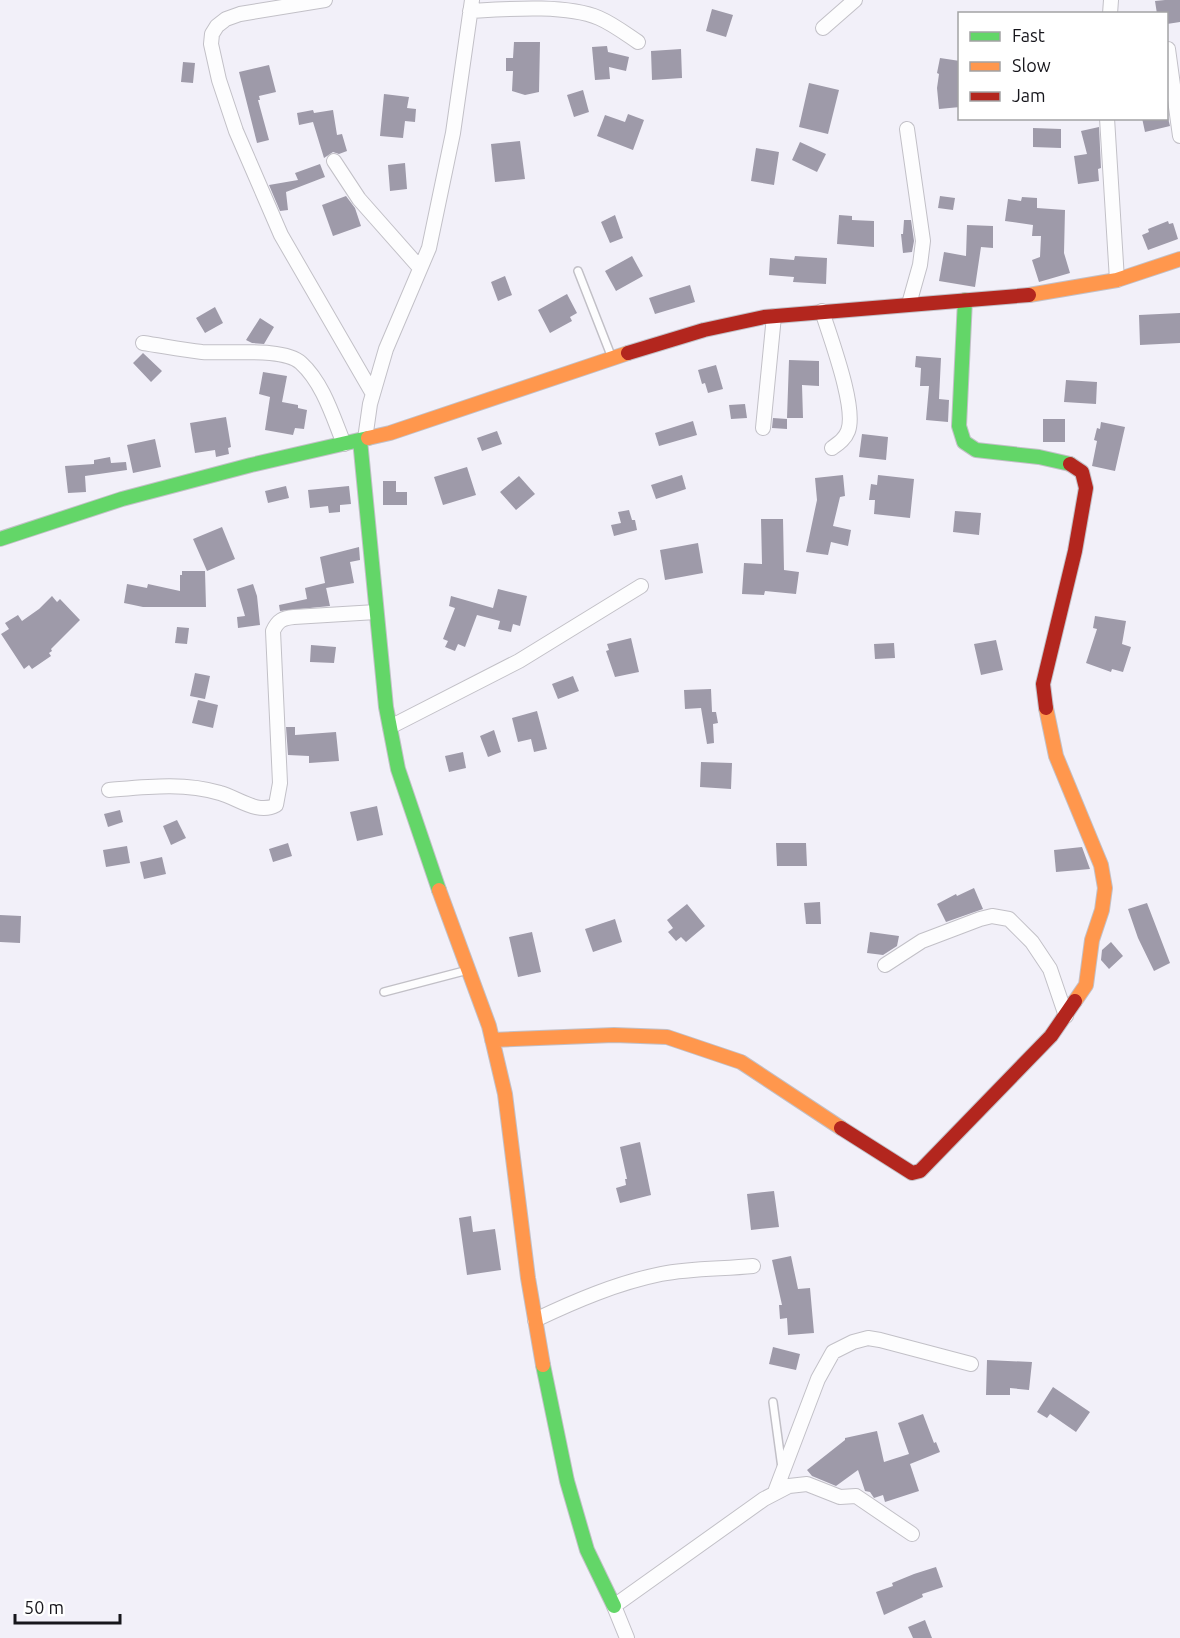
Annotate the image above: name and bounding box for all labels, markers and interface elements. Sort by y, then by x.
legend [958,12,1168,120]
text: Fast [1012,25,1045,45]
text: Slow [1012,55,1051,75]
text: Jam [1012,85,1046,105]
scale bar [15,1587,120,1625]
text: 50 m [24,1597,64,1617]

